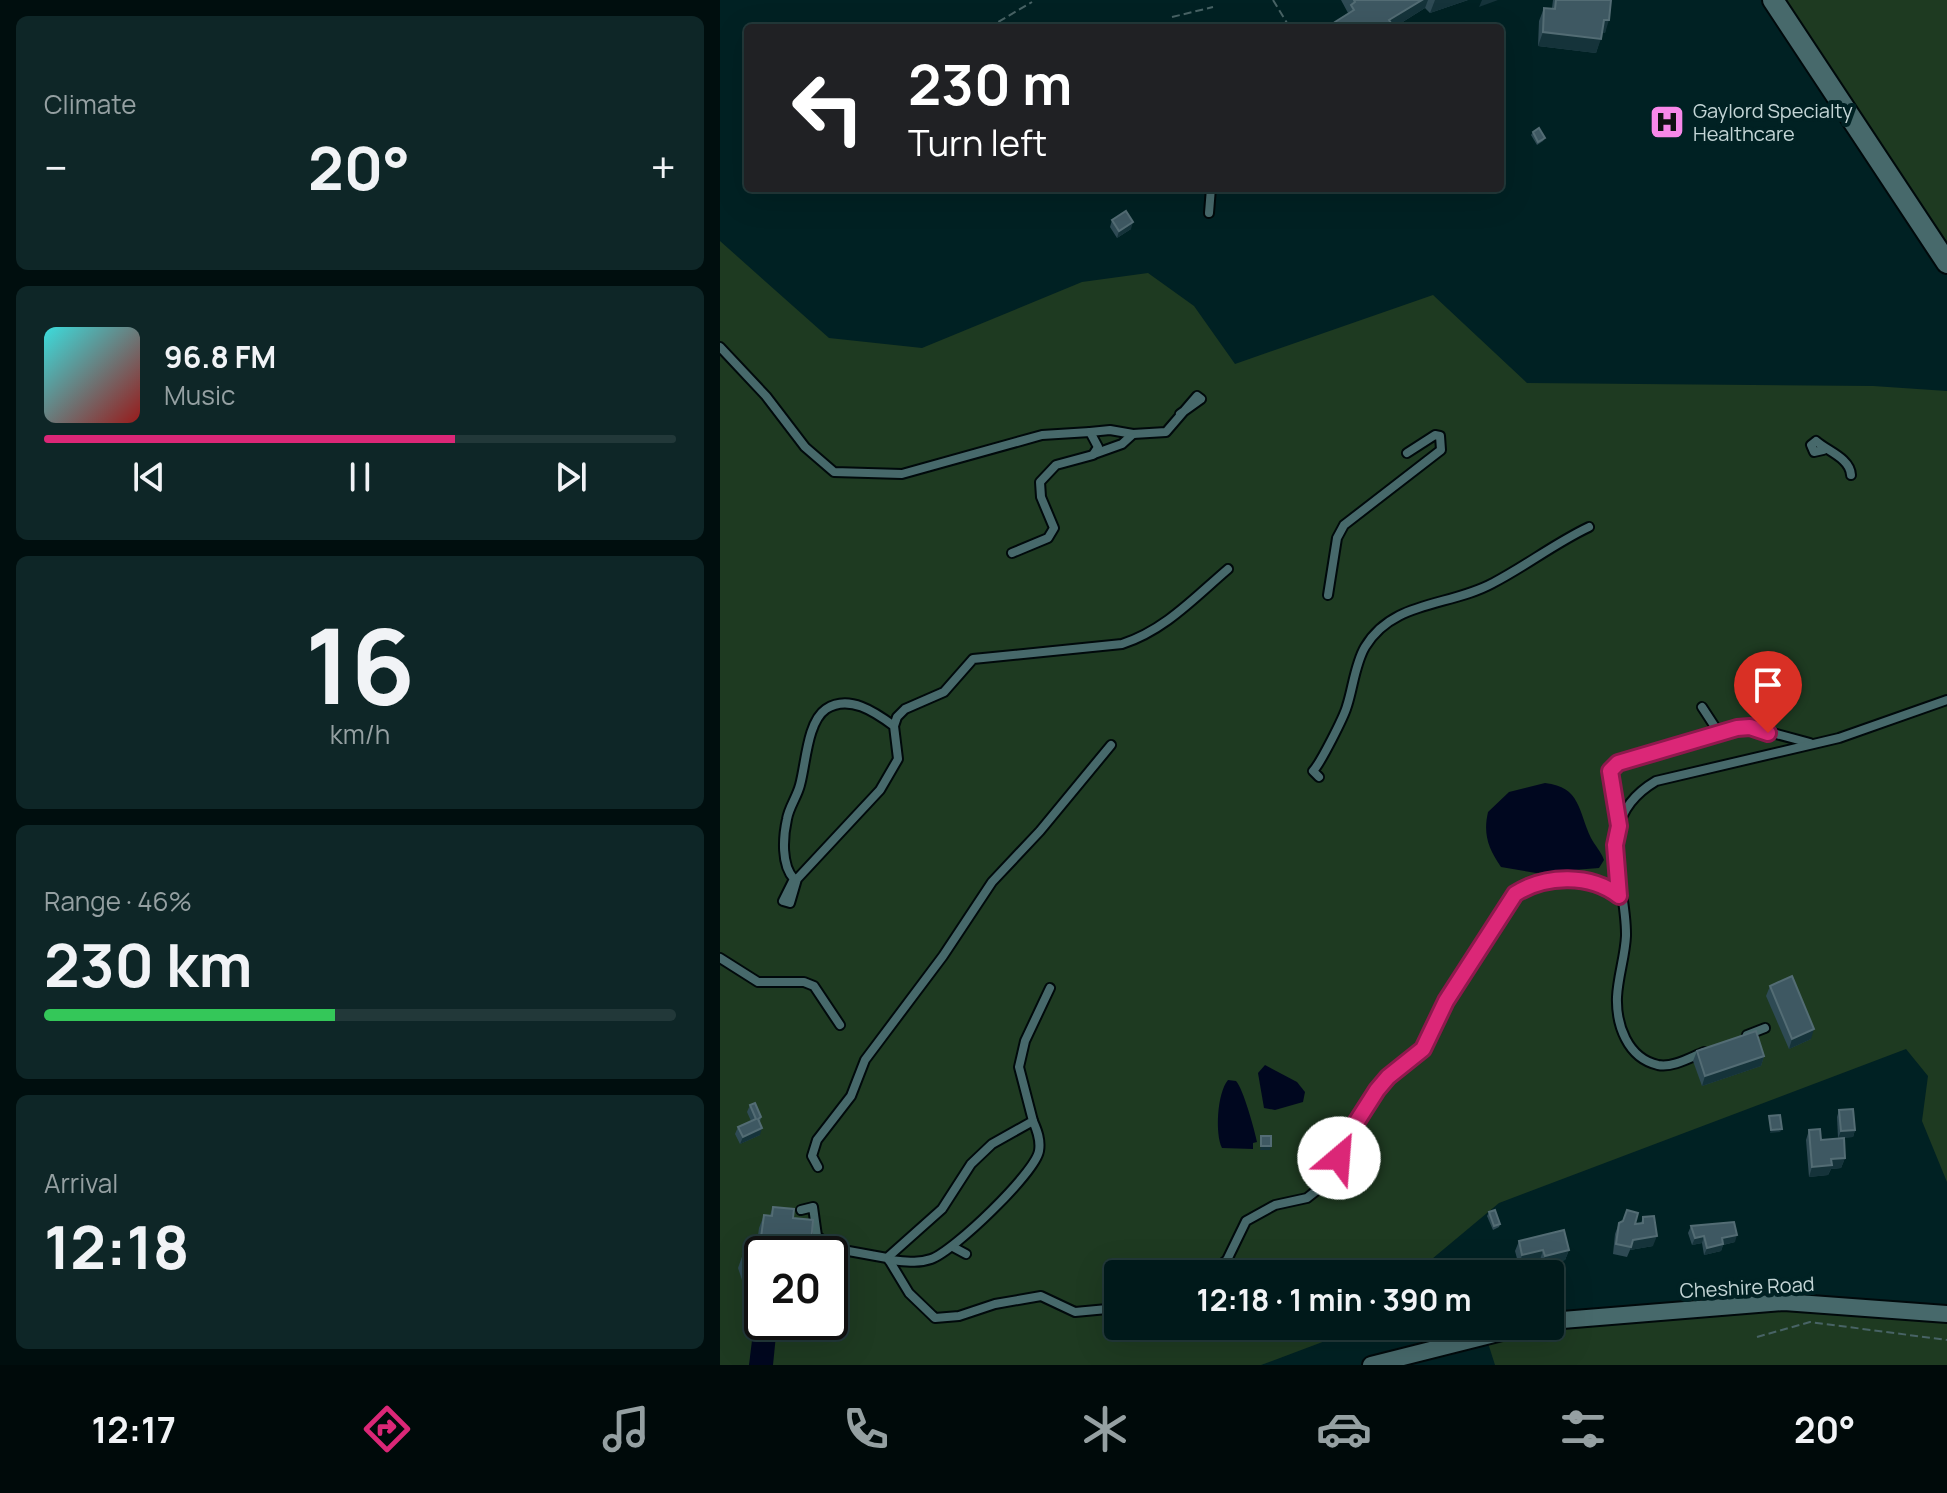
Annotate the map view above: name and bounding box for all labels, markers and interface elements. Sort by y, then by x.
text: 230 m [908,45,1072,122]
icon: left [776,56,880,160]
text: Climate [44,86,136,122]
place label: Gaylord Specialty Healthcare [1693,97,1853,147]
hospital icon: Gaylord Specialty Healthcare [1648,103,1686,141]
text: Turn left [908,118,1047,167]
text: 20° [308,126,410,208]
text: − [44,137,68,197]
text: + [651,137,676,197]
text: 96.8 FM [164,336,276,377]
text: Music [164,377,235,413]
icon: previous [127,455,171,499]
icon: pause [338,455,382,499]
icon: next [549,455,593,499]
text: 16 [305,593,415,735]
pin [1734,651,1802,733]
icon: arrive [1746,663,1790,707]
text: km/h [330,716,390,752]
text: Range · 46% [44,883,192,919]
text: 230 km [44,923,252,1005]
position arrow [1297,1116,1381,1200]
text: Arrival [44,1165,118,1201]
text: 12:18 [44,1205,190,1287]
speed limit sign: 20 [744,1236,848,1340]
street label: Cheshire Road [1679,1270,1815,1304]
text: 12:18 · 1 min · 390 m [1197,1279,1471,1320]
icon: directions [359,1401,415,1457]
icon: music [598,1401,654,1457]
icon: phone [838,1401,894,1457]
icon: climate [1077,1401,1133,1457]
icon: car [1316,1401,1372,1457]
icon: filters [1555,1401,1611,1457]
text: 12:17 [92,1405,176,1454]
text: 20° [1794,1405,1855,1454]

